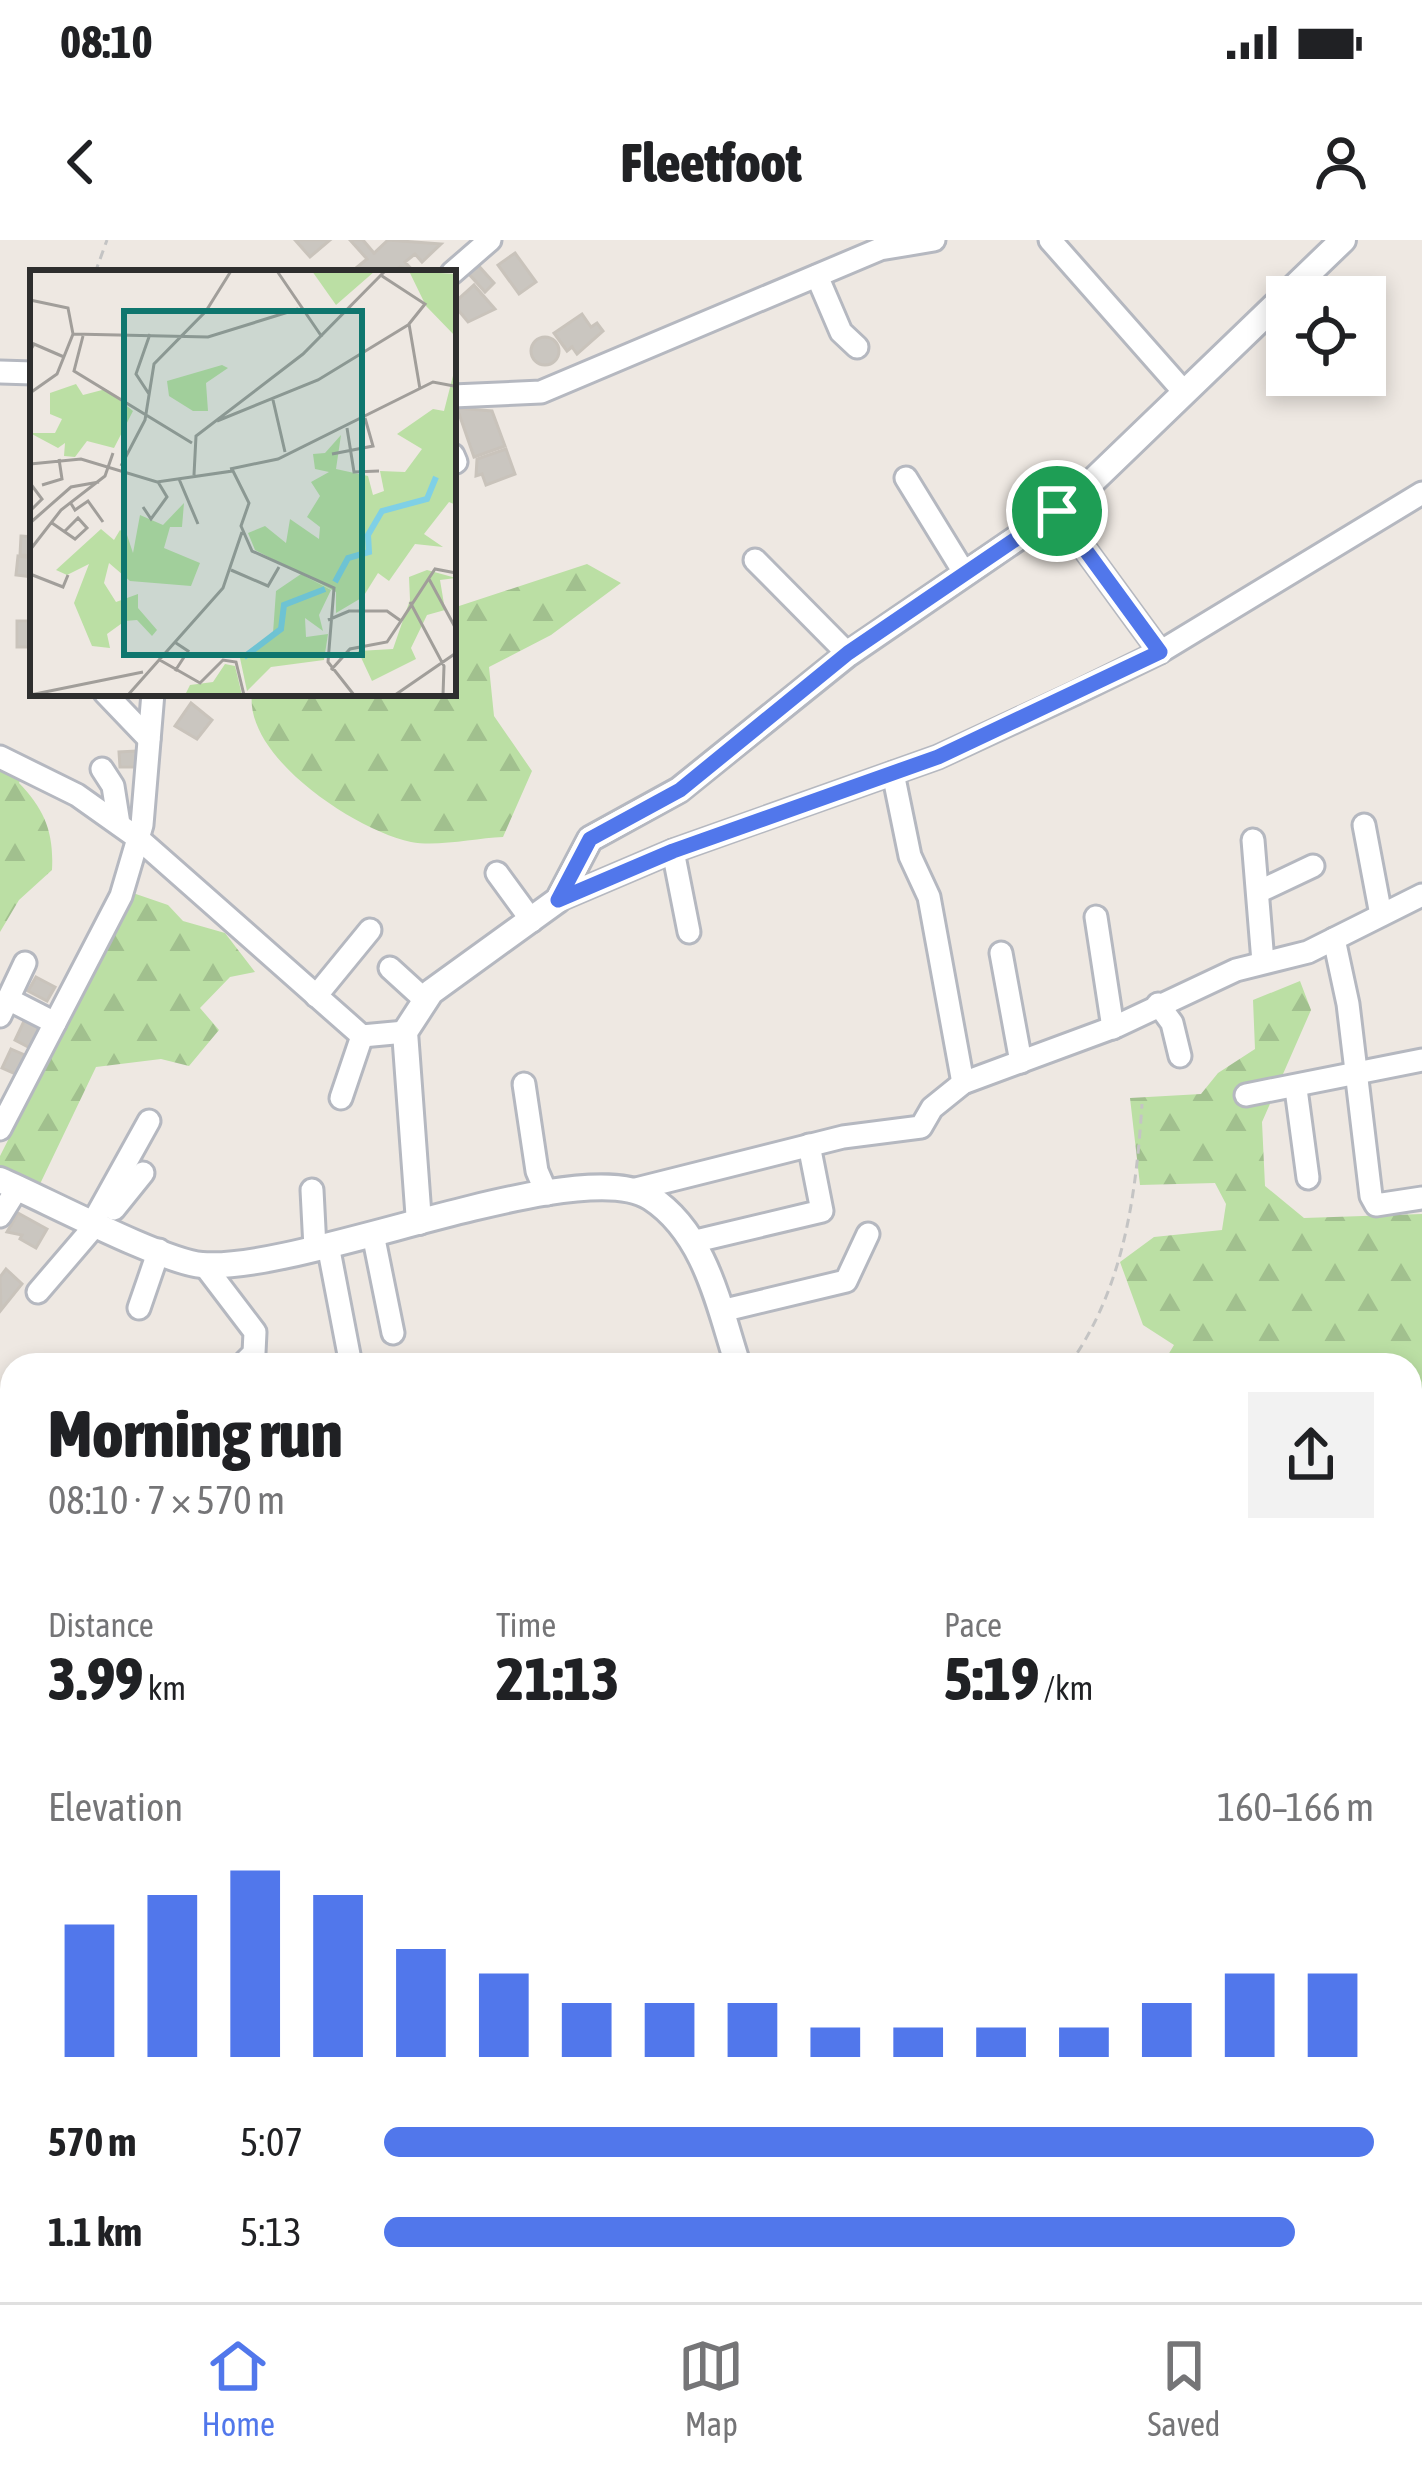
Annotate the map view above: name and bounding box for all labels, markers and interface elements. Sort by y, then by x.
text: 08:10 [60,16,153,68]
icon: back [48,129,114,195]
icon: person [1308,129,1374,195]
text: Fleetfoot [620,132,802,193]
inset map [30,270,456,696]
map controls [1266,276,1386,396]
button: locate [1266,276,1386,396]
pin [1006,460,1108,562]
icon: arrive [1024,478,1090,544]
button: share [1248,1392,1374,1518]
text: Morning run [48,1395,343,1471]
text: 08:10 · 7 × 570 m [48,1478,285,1522]
text: Distance [48,1606,154,1644]
text: Time [496,1606,556,1644]
text: Pace [944,1606,1002,1644]
text: 3.99 [48,1644,143,1713]
text: 21:13 [496,1644,619,1713]
text: 5:19 [944,1644,1039,1713]
text: km [143,1669,186,1707]
text: /km [1039,1669,1093,1707]
text: Elevation [48,1785,183,1829]
text: 160–166 m [1217,1785,1374,1829]
text: 570 m [48,2120,136,2164]
text: 5:07 [240,2120,303,2164]
text: 1.1 km [48,2210,142,2254]
text: 5:13 [240,2210,302,2254]
tab: Home [202,2333,275,2443]
tab: Map [678,2333,744,2443]
tab: Saved [1147,2333,1220,2443]

